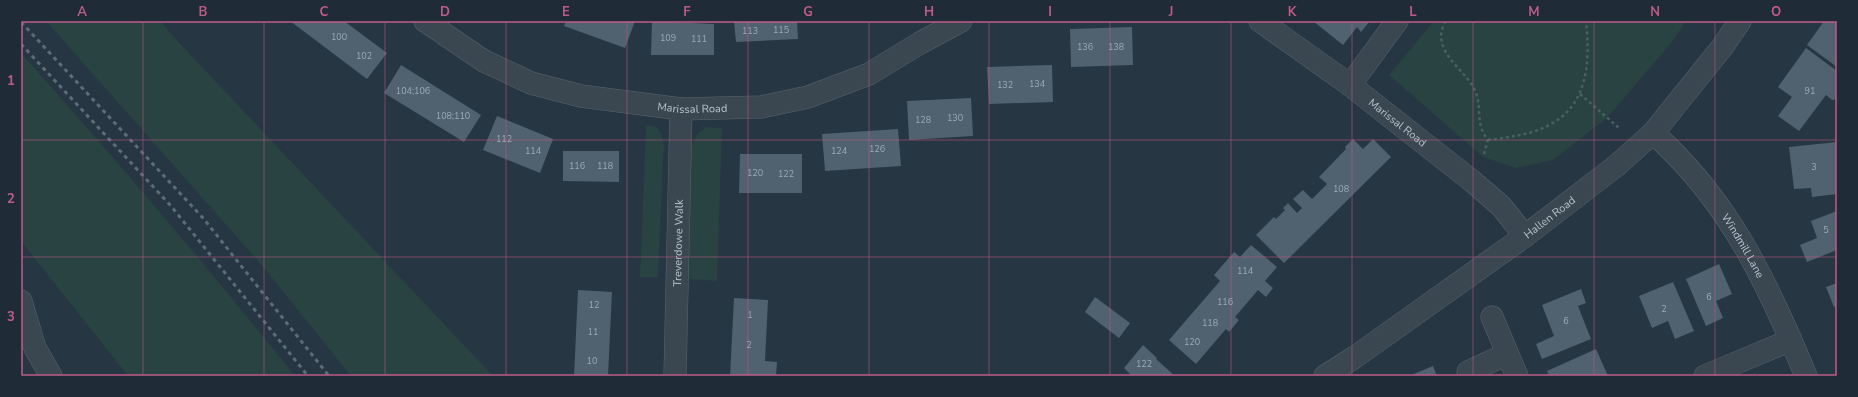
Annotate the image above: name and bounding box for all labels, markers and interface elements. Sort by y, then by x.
text: A [77,3,87,21]
text: B [199,3,208,21]
text: C [320,3,329,21]
text: D [440,3,450,21]
text: E [562,3,570,21]
text: F [683,3,691,21]
text: G [803,3,813,21]
text: H [924,3,934,21]
text: I [1048,3,1052,21]
text: J [1168,3,1173,21]
text: K [1288,3,1297,21]
text: L [1409,3,1417,21]
text: M [1528,3,1540,21]
text: N [1650,3,1660,21]
text: O [1771,3,1781,21]
house number: 115 [773,24,789,36]
house number: 113 [742,25,758,37]
house number: 100 [331,31,347,43]
house number: 109 [660,32,676,44]
house number: 111 [691,33,707,45]
house number: 136 [1077,41,1093,53]
house number: 138 [1108,41,1124,53]
house number: 102 [356,50,372,62]
text: 1 [7,72,15,90]
house number: 134 [1029,78,1046,90]
house number: 132 [997,79,1013,91]
house number: 104;106 [396,85,430,97]
house number: 91 [1805,85,1815,97]
street label: Marissal Road [1365,95,1429,150]
street label: Marissal Road [657,99,727,117]
house number: 108;110 [436,110,470,122]
house number: 130 [947,112,963,124]
house number: 128 [915,114,931,126]
house number: 112 [496,133,512,145]
house number: 126 [869,143,885,155]
house number: 114 [525,145,542,157]
house number: 124 [831,145,848,157]
house number: 116 [569,160,585,172]
house number: 118 [597,160,613,172]
house number: 3 [1811,161,1817,173]
house number: 120 [747,167,763,179]
house number: 122 [778,168,794,180]
house number: 108 [1333,183,1349,195]
text: 2 [7,190,15,208]
street label: Hallen Road [1521,193,1579,242]
street label: Treverdowe Walk [670,199,687,287]
street label: Windmill Lane [1718,211,1768,281]
house number: 5 [1823,224,1829,236]
house number: 114 [1237,265,1254,277]
house number: 6 [1706,291,1712,303]
house number: 116 [1217,296,1233,308]
house number: 12 [589,299,599,311]
house number: 2 [1661,303,1667,315]
text: 3 [7,308,15,326]
house number: 1 [747,309,753,321]
house number: 6 [1563,315,1569,327]
house number: 118 [1202,317,1218,329]
house number: 11 [588,326,598,338]
house number: 120 [1184,336,1200,348]
house number: 2 [746,339,752,351]
house number: 10 [587,355,597,367]
house number: 122 [1136,358,1152,370]

